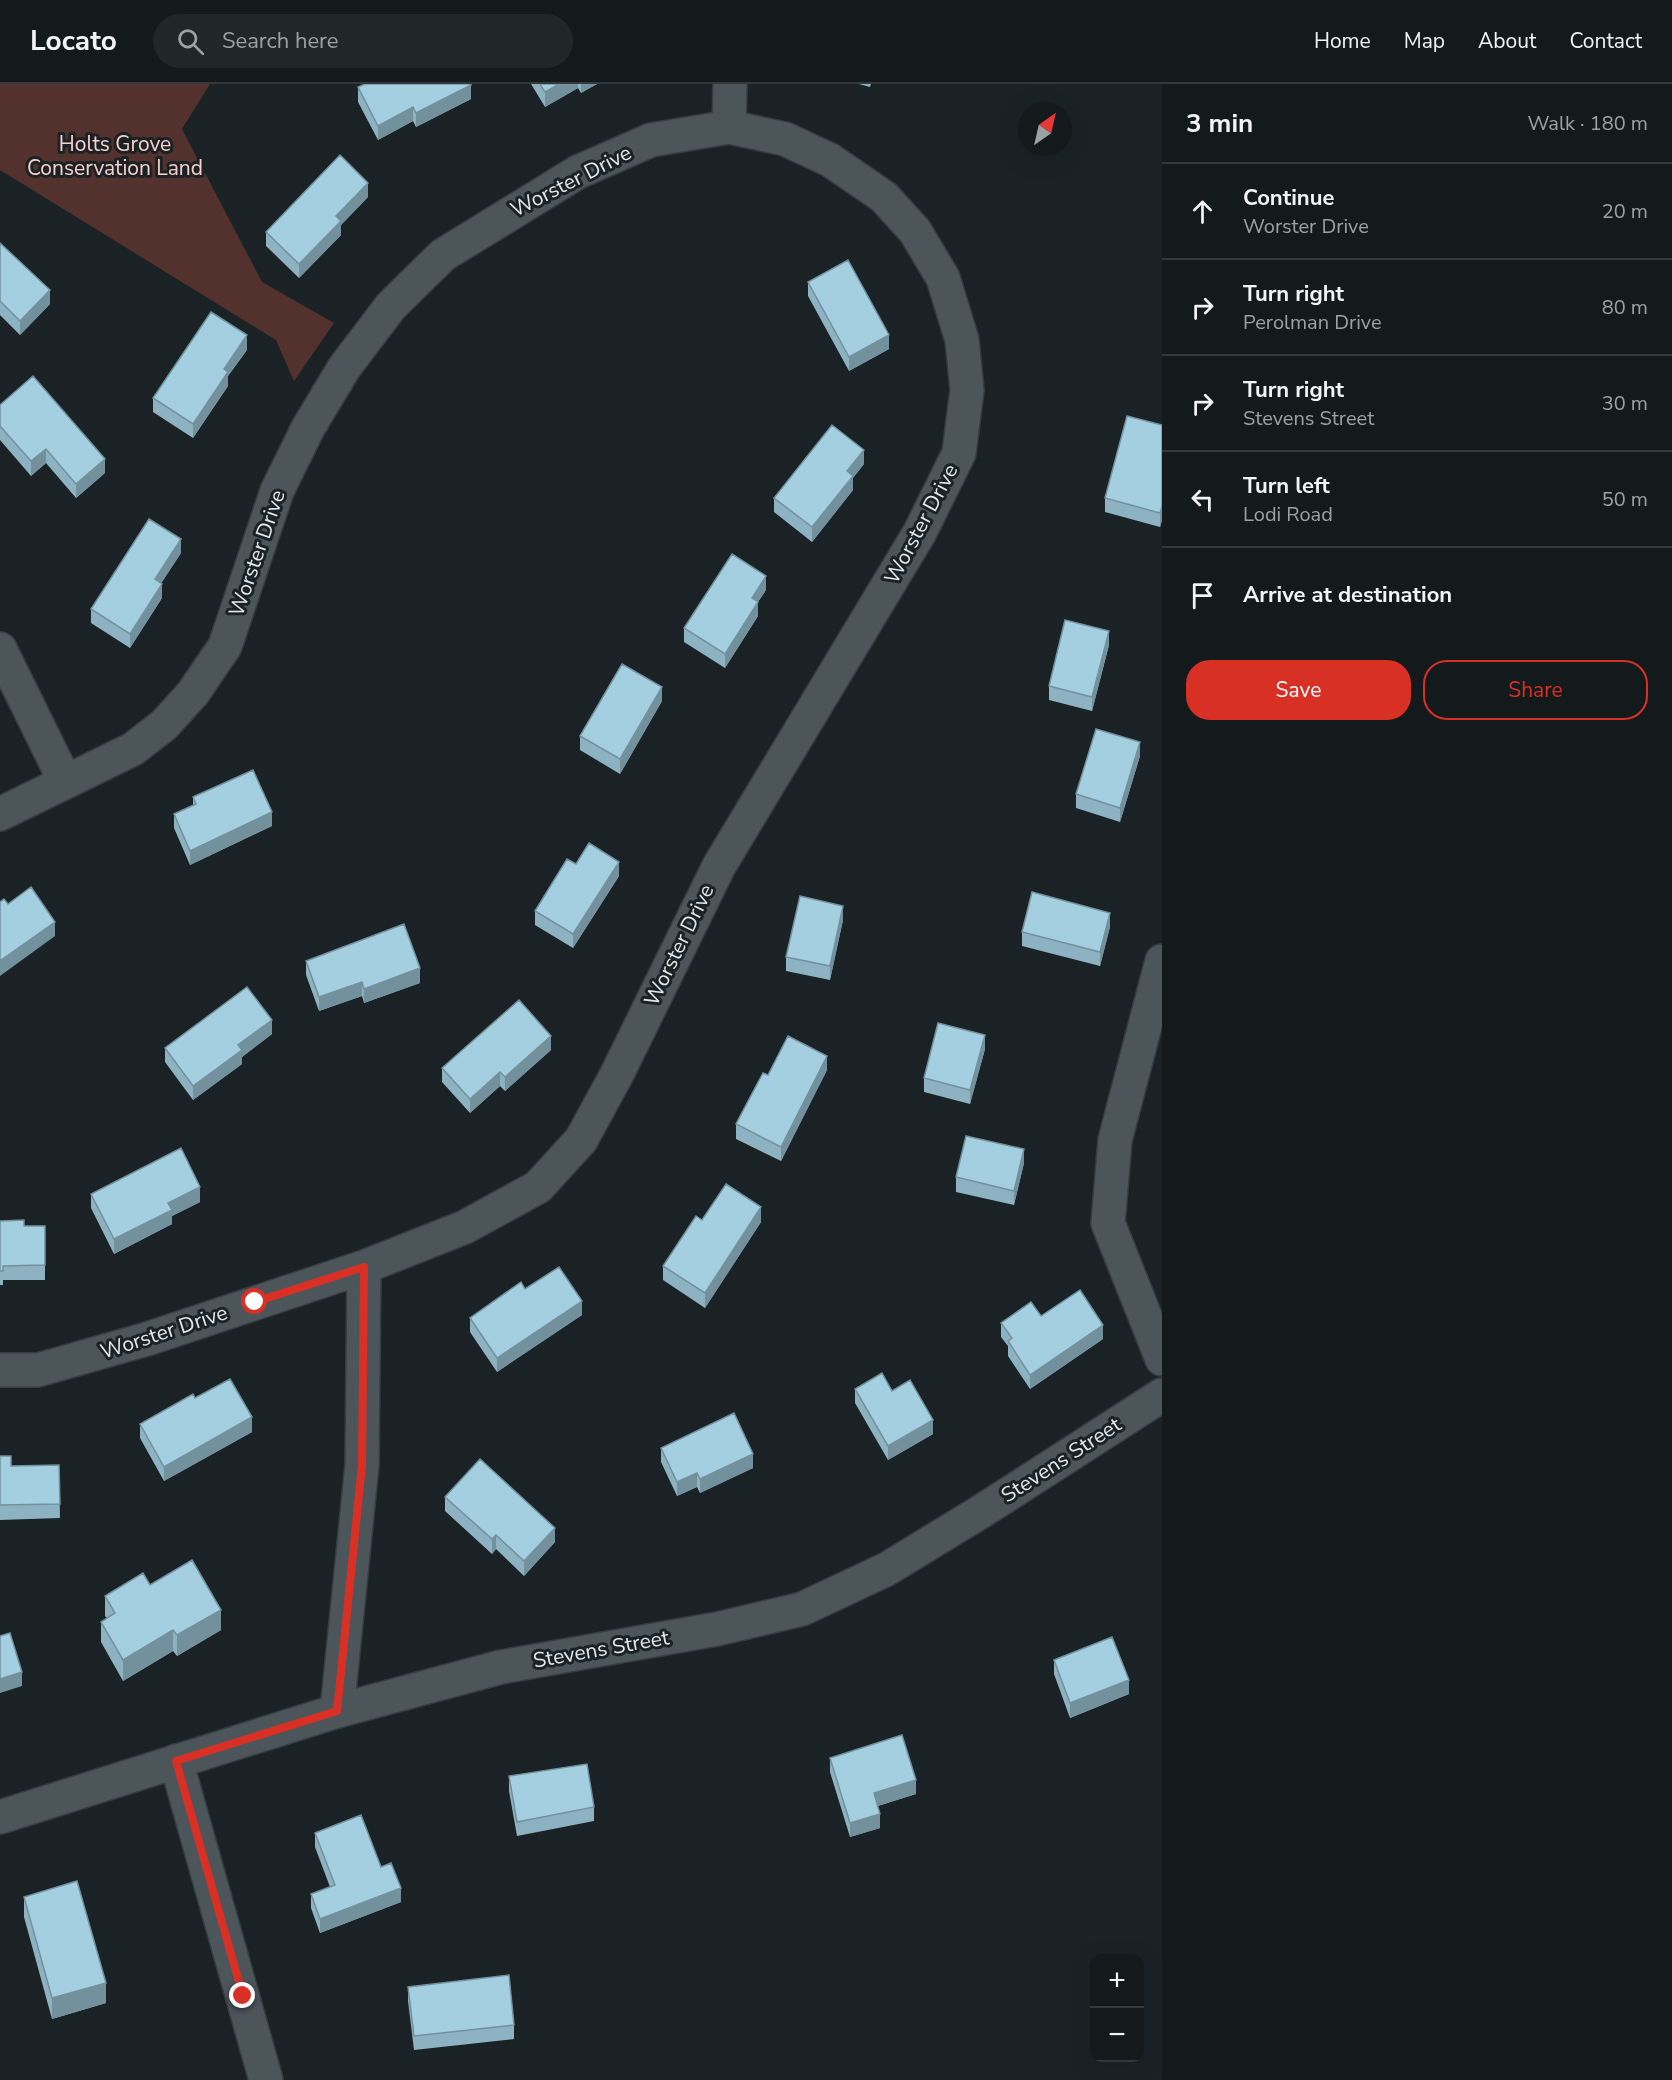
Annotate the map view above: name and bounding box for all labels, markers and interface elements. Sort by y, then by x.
search box [153,14,573,68]
text: Locato [30,22,117,60]
icon: search [174,25,207,58]
text: Search here [222,26,339,56]
text: Home [1314,27,1371,55]
text: Map [1404,27,1445,55]
text: About [1478,27,1536,55]
text: Contact [1569,27,1642,55]
north arrow [1018,102,1072,156]
text: 3 min [1186,106,1253,141]
text: Walk · 180 m [1528,110,1648,137]
park label: Holts Grove Conservation Land [27,130,203,182]
street label: Worster Drive [506,139,636,223]
text: Continue [1243,183,1334,213]
icon: ahead [1186,195,1219,228]
text: 20 m [1602,198,1648,225]
text: Worster Drive [1243,213,1369,240]
text: Turn right [1243,279,1344,309]
icon: right [1186,291,1219,324]
text: 80 m [1602,294,1648,321]
text: Perolman Drive [1243,309,1382,336]
text: Turn right [1243,375,1344,405]
icon: right [1186,387,1219,420]
text: 30 m [1602,390,1648,417]
text: Stevens Street [1243,405,1374,432]
street label: Worster Drive [878,459,964,589]
text: Turn left [1243,471,1330,501]
icon: left [1186,483,1219,516]
street label: Worster Drive [222,486,292,620]
text: 50 m [1602,486,1648,513]
text: Lodi Road [1243,501,1333,528]
icon: arrive [1186,579,1219,612]
text: Arrive at destination [1243,580,1452,610]
button: Save [1186,660,1411,720]
button: Share [1423,660,1648,720]
street label: Worster Drive [637,879,721,1011]
route start [241,1288,267,1314]
street label: Worster Drive [97,1298,231,1366]
street label: Stevens Street [996,1410,1127,1509]
street label: Stevens Street [531,1623,672,1675]
map controls [1090,1954,1144,2062]
button: + [1090,1954,1144,2008]
route end [229,1982,255,2008]
button: − [1090,2008,1144,2062]

